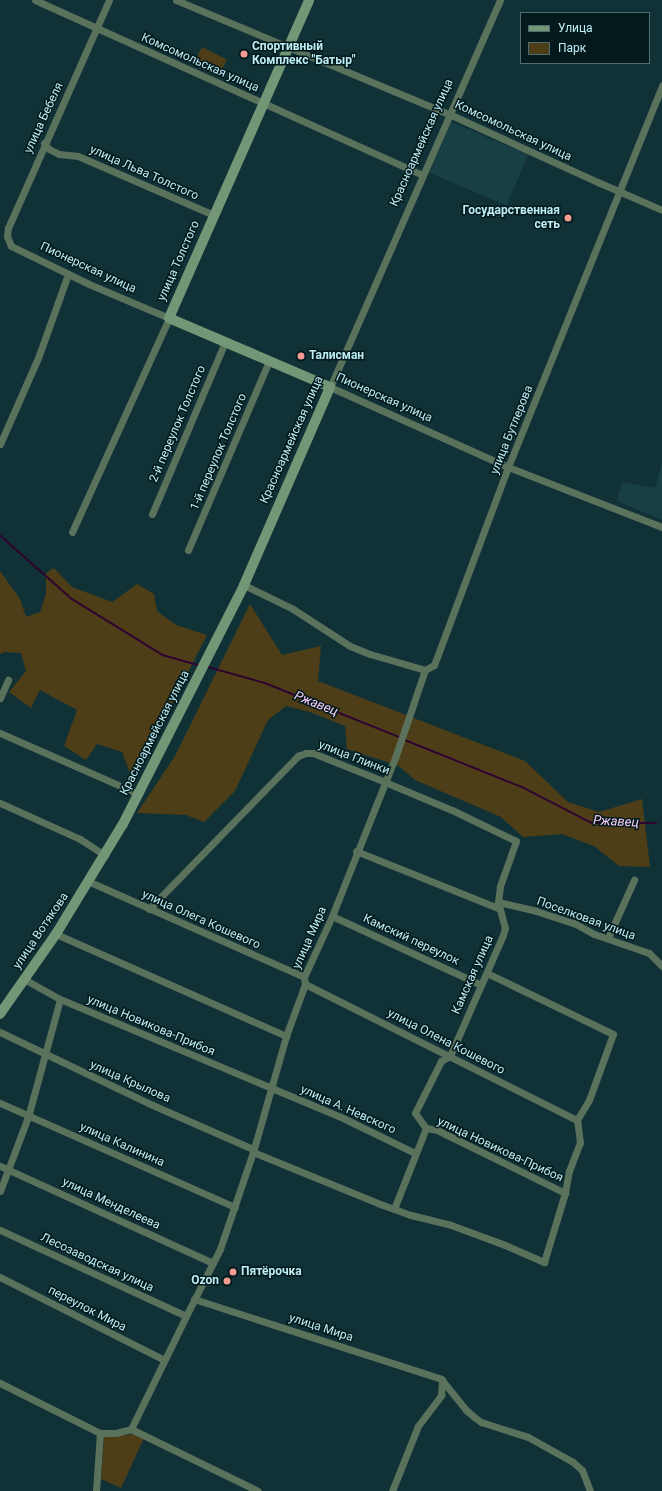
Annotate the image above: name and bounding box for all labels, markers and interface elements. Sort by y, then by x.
legend [520,12,650,64]
text: Улица [558,21,593,35]
street label: Комсомольская улица [139,31,261,95]
place label: Спортивный Комплекс "Батыр" [252,40,356,68]
text: Парк [558,41,586,55]
marker: Спортивный Комплекс "Батыр" [239,49,249,59]
street label: Красноармейская улица [387,77,457,209]
street label: улица Бебеля [21,80,67,156]
street label: Комсомольская улица [452,98,574,164]
street label: улица Льва Толстого [87,142,201,204]
place label: Государственная сеть [462,204,560,232]
marker: Государственная сеть [563,213,573,223]
street label: улица Толстого [155,219,203,303]
street label: Пионерская улица [38,239,138,297]
place label: Талисман [309,349,364,363]
marker: Талисман [296,351,306,361]
street label: 2-й переулок Толстого [147,363,209,485]
street label: Пионерская улица [333,370,435,426]
street label: Красноармейская улица [257,374,327,506]
street label: улица Бутлерова [488,383,536,477]
street label: 1-й переулок Толстого [188,391,250,513]
street label: Красноармейская улица [117,668,193,798]
water label: Ржавец [292,688,340,720]
street label: улица Глинки [316,738,392,778]
water label: Ржавец [593,813,639,831]
street label: улица Олега Кошевого [140,887,262,953]
street label: улица Вотякова [10,890,72,972]
street label: Поселковая улица [535,894,637,944]
street label: улица Мира [290,905,330,971]
street label: Камский переулок [360,911,462,969]
street label: Камская улица [449,933,497,1017]
street label: улица Новикова-Прибоя [85,993,217,1059]
street label: улица Олена Кошевого [385,1006,507,1078]
street label: улица Крылова [87,1058,173,1106]
street label: улица А. Невского [298,1082,398,1138]
street label: улица Новикова-Прибоя [435,1114,565,1186]
street label: улица Калинина [77,1120,167,1170]
street label: улица Менделеева [60,1175,162,1233]
street label: Лесозаводская улица [38,1230,156,1296]
place label: Пятёрочка [241,1265,302,1279]
marker: Пятёрочка [228,1267,238,1277]
place label: Ozon [191,1274,219,1288]
marker: Ozon [222,1276,232,1286]
street label: переулок Мира [46,1283,128,1335]
street label: улица Мира [287,1311,355,1345]

